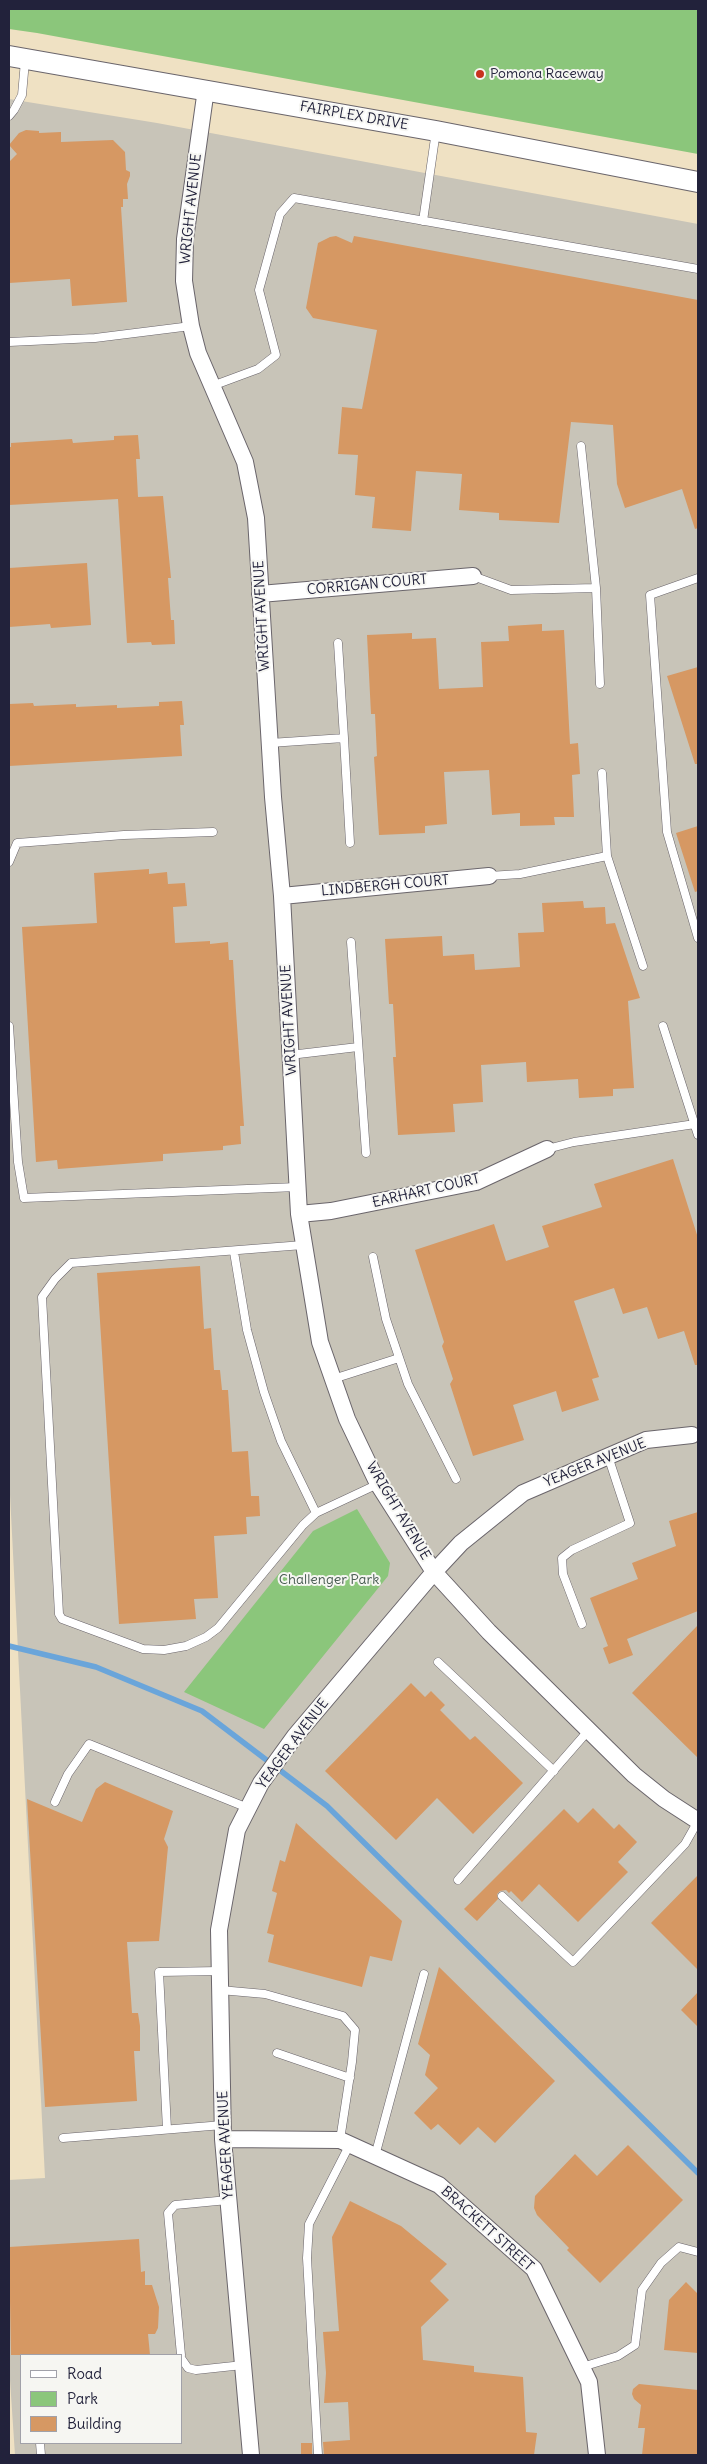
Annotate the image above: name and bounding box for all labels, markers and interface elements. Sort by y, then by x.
place label: Pomona Raceway [490,66,604,82]
marker: Pomona Raceway [474,68,486,80]
street label: FAIRPLEX DRIVE [299,98,409,134]
street label: WRIGHT AVENUE [177,153,205,265]
street label: WRIGHT AVENUE [251,560,273,672]
street label: CORRIGAN COURT [306,571,428,599]
street label: LINDBERGH COURT [320,872,450,900]
street label: WRIGHT AVENUE [278,964,300,1076]
street label: EARHART COURT [371,1170,481,1212]
street label: YEAGER AVENUE [542,1435,648,1491]
street label: WRIGHT AVENUE [362,1459,434,1563]
park label: Challenger Park [279,1572,379,1588]
street label: YEAGER AVENUE [254,1696,332,1792]
street label: YEAGER AVENUE [215,2090,237,2200]
street label: BRACKETT STREET [437,2183,537,2275]
legend [20,2354,182,2444]
text: Road [67,2364,102,2383]
text: Park [67,2389,98,2408]
text: Building [67,2414,122,2433]

